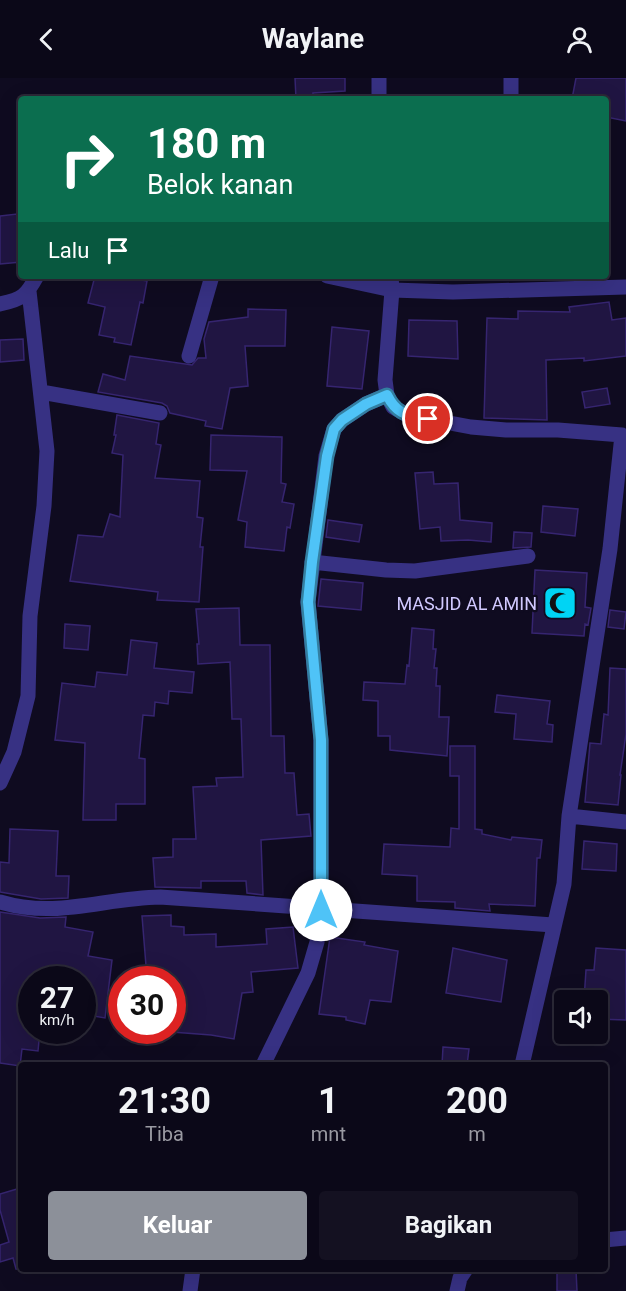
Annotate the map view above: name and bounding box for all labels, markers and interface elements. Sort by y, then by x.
icon: back [30,23,63,56]
text: Waylane [262,23,364,55]
icon: person [563,23,596,56]
text: 180 m [147,119,266,168]
icon: right [48,120,126,198]
text: Belok kanan [147,169,293,201]
icon: arrive [101,234,134,267]
text: Lalu [48,238,89,263]
pin [402,393,453,444]
icon: arrive [411,402,444,435]
mosque icon: MASJID AL AMIN [542,585,578,621]
place label: MASJID AL AMIN [396,593,537,614]
position arrow [289,878,353,942]
speed limit sign: 30 [108,966,186,1044]
text: 27 [40,980,74,1015]
map controls [554,990,608,1044]
button: sound [554,990,608,1044]
text: km/h [39,1011,75,1029]
text: 21:30 [118,1080,211,1122]
text: 1 [318,1080,339,1122]
text: 200 [446,1080,508,1122]
text: Tiba [145,1122,184,1146]
text: mnt [311,1122,346,1146]
text: m [468,1122,486,1146]
button: Keluar [48,1191,307,1260]
button: Bagikan [319,1191,578,1260]

